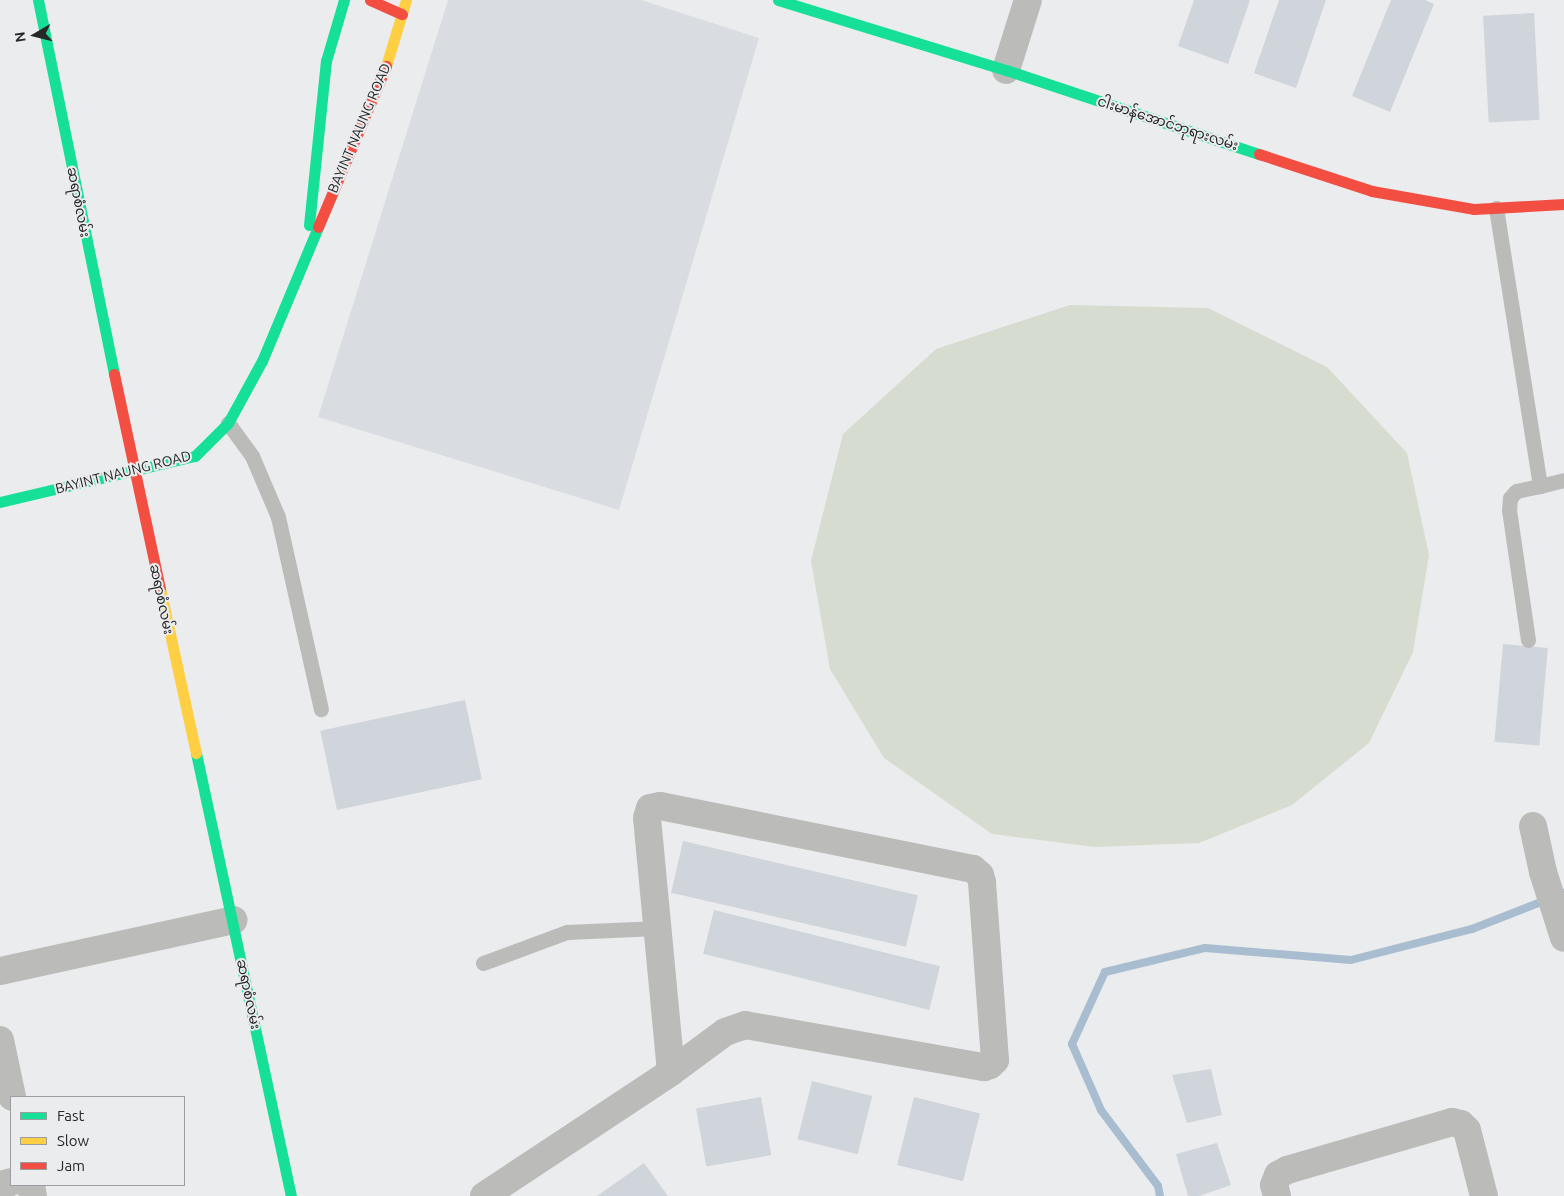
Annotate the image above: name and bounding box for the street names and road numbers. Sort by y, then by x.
street label: BAYINT NAUNG ROAD [324,61,394,195]
street label: ငါးမာန်အောင်ဘုရားလမ်း [1095,92,1241,154]
street label: ဆရာစံလမ်း [64,165,94,239]
street label: BAYINT NAUNG ROAD [53,447,193,497]
street label: ဆရာစံလမ်း [146,562,178,636]
street label: ဆရာစံလမ်း [233,957,265,1031]

